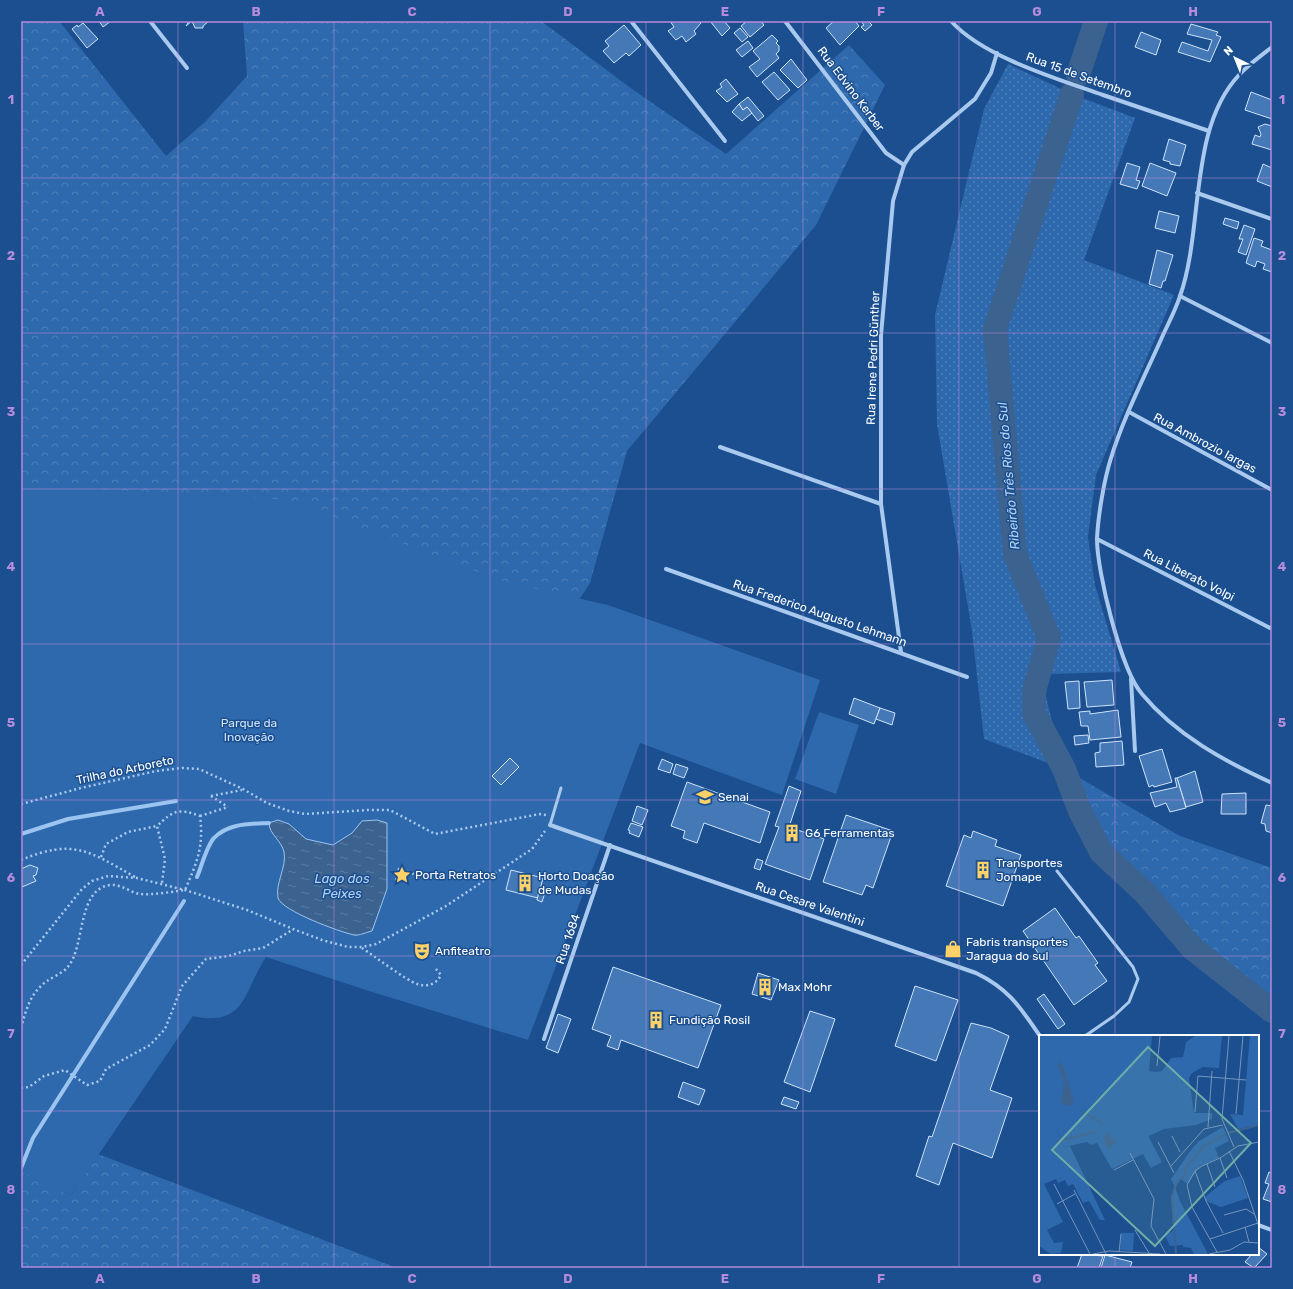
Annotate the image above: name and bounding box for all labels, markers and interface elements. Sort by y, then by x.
text: A [95,4,105,19]
text: B [251,4,261,19]
text: C [407,4,417,19]
text: D [563,4,573,19]
text: E [721,4,729,19]
text: F [877,4,885,19]
text: G [1032,4,1042,19]
text: H [1188,4,1198,19]
north arrow [1215,38,1255,78]
street label: Rua Edvino Kerber [815,44,888,134]
text: N [1221,44,1236,59]
street label: Rua 15 de Setembro [1024,49,1134,101]
text: 1 [8,92,14,107]
text: 1 [1279,92,1285,107]
text: 2 [7,248,15,263]
text: 2 [1278,248,1286,263]
street label: Rua Irene Pedri Günther [864,290,882,425]
water label: Ribeirão Três Rios do Sul [995,401,1022,550]
text: 3 [7,404,16,419]
text: 3 [1278,404,1287,419]
street label: Rua Ambrozio Iargas [1151,410,1259,476]
street label: Rua Liberato Volpi [1141,546,1237,604]
text: 4 [7,559,16,574]
text: 4 [1278,559,1287,574]
street label: Rua Frederico Augusto Lehmann [731,577,909,649]
text: 5 [7,715,15,730]
text: 5 [1278,715,1286,730]
park label: Parque da Inovação [221,716,277,744]
street label: Trilha do Arboreto [75,753,175,787]
school or university icon: Senai [695,787,715,807]
place label: Senai [718,790,749,804]
building icon: G6 Ferramentas [782,823,802,843]
place label: G6 Ferramentas [805,826,895,840]
place label: Transportes Jomape [996,856,1063,884]
building icon: Transportes Jomape [973,860,993,880]
place icon: Porta Retratos [392,865,412,885]
place label: Porta Retratos [415,868,496,882]
place label: Horto Doação de Mudas [538,869,615,897]
text: 6 [7,870,16,885]
text: 6 [1278,870,1287,885]
water label: Lago dos Peixes [314,871,370,901]
building icon: Horto Doação de Mudas [515,873,535,893]
street label: Rua Cesare Valentini [754,879,866,929]
street label: Rua 1684 [553,912,583,966]
place label: Fabris transportes Jaragua do sul [966,935,1068,963]
shop icon: Fabris transportes Jaragua do sul [943,939,963,959]
theatre icon: Anfiteatro [412,941,432,961]
place label: Anfiteatro [435,944,491,958]
building icon: Max Mohr [755,977,775,997]
place label: Max Mohr [778,980,832,994]
building icon: Fundição Rosil [646,1010,666,1030]
place label: Fundição Rosil [669,1013,750,1027]
text: 7 [7,1026,15,1041]
text: 7 [1278,1026,1286,1041]
inset map [1039,1035,1259,1255]
text: 8 [7,1182,16,1197]
text: 8 [1278,1182,1287,1197]
text: A [95,1271,105,1286]
text: B [251,1271,261,1286]
text: C [407,1271,417,1286]
text: D [563,1271,573,1286]
text: E [721,1271,729,1286]
text: F [877,1271,885,1286]
text: G [1032,1271,1042,1286]
text: H [1188,1271,1198,1286]

